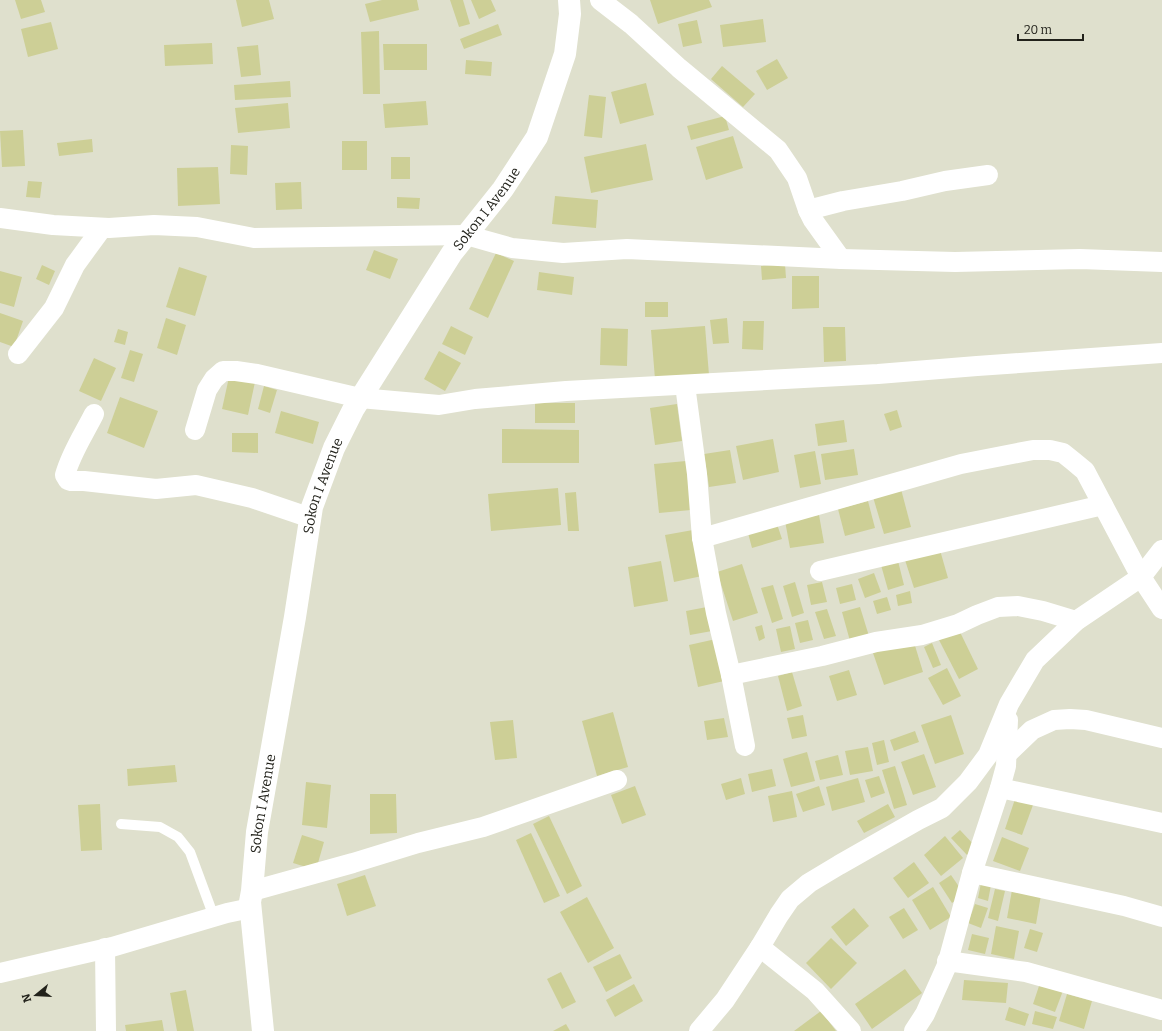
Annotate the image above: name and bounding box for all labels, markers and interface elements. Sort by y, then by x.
scale bar [1018,16,1083,42]
text: 20 m [1024,23,1053,37]
street label: Sokon I Avenue [449,164,524,254]
street label: Sokon I Avenue [300,435,347,535]
street label: Sokon I Avenue [247,753,280,854]
north arrow [16,975,56,1015]
text: N [19,991,34,1004]

